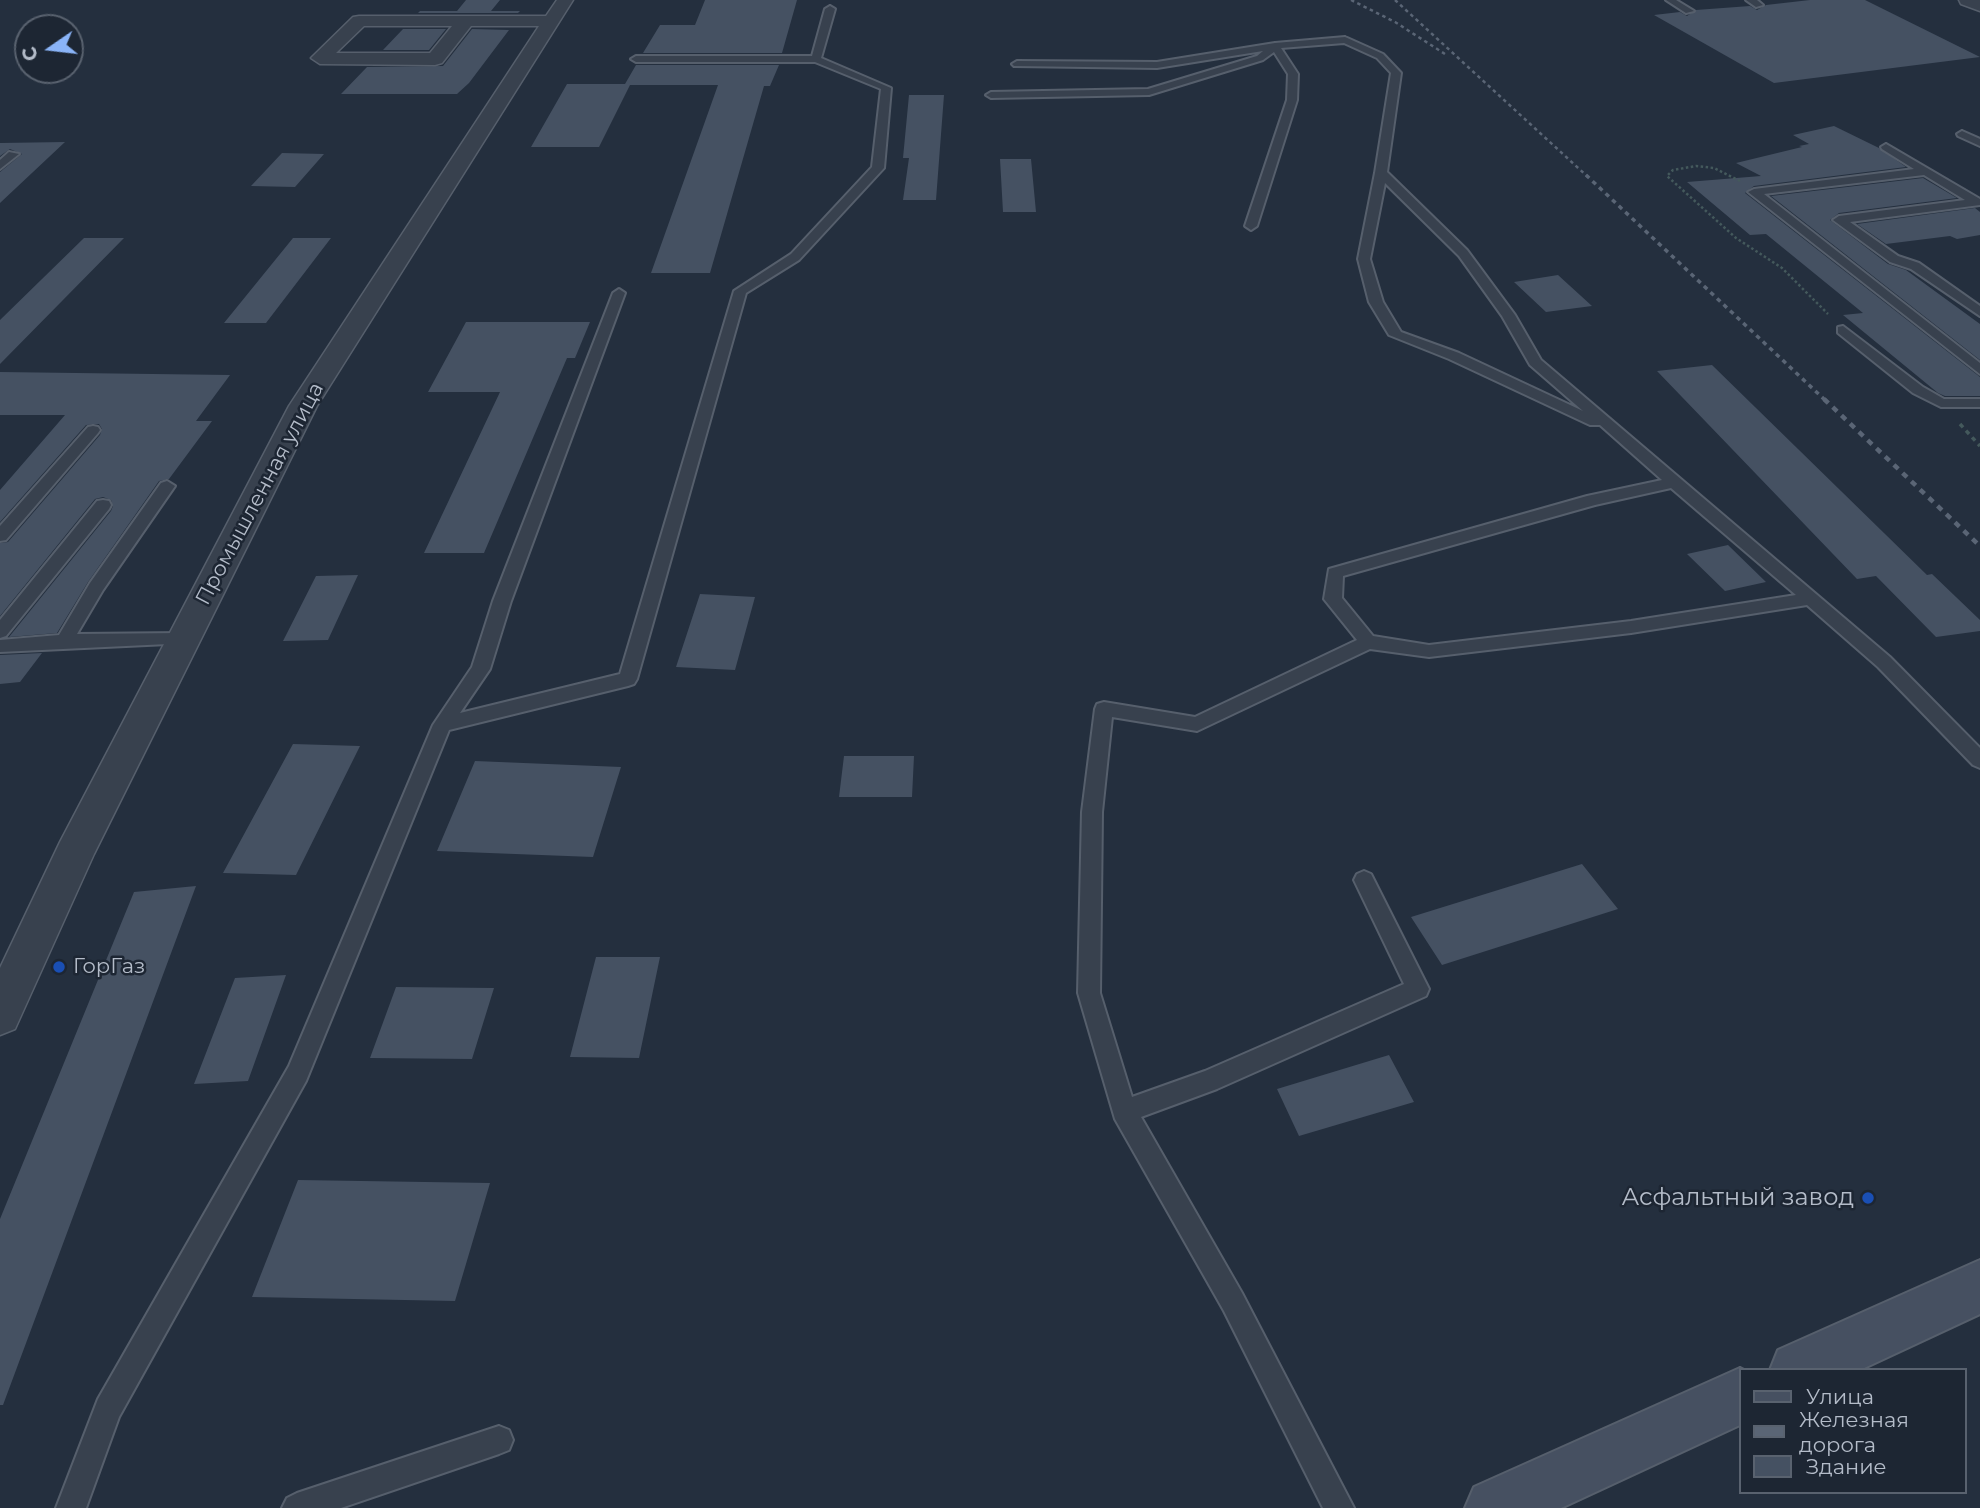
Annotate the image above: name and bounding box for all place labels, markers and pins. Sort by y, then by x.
place label: ГорГаз [73,954,145,980]
marker: ГорГаз [51,959,67,975]
place label: Асфальтный завод [1621,1184,1854,1212]
marker: Асфальтный завод [1860,1190,1876,1206]

